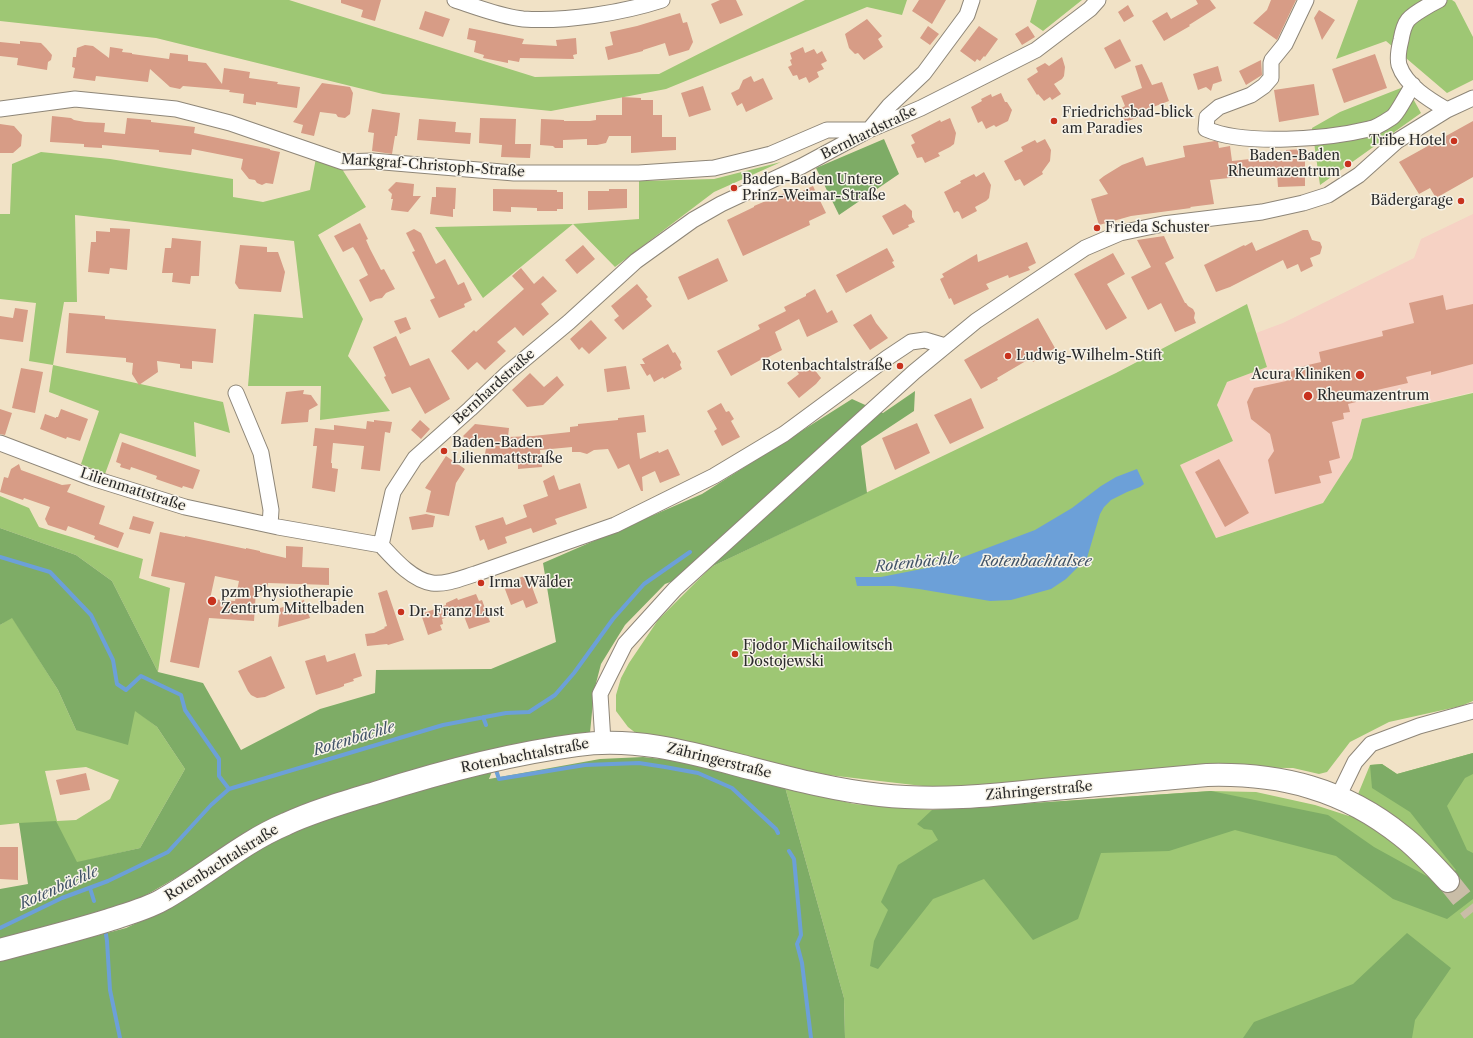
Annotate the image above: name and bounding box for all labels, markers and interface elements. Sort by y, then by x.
street label: Bernhardstraße [818,103,920,163]
place label: Friedrichsbad-blick am Paradies [1062,105,1193,138]
marker: Friedrichsbad-blick am Paradies [1049,116,1059,126]
place label: Tribe Hotel [1369,133,1446,149]
marker: Tribe Hotel [1449,136,1459,146]
place label: Baden-Baden Rheumazentrum [1228,148,1340,180]
street label: Markgraf-Christoph-Straße [341,151,525,181]
marker: Baden-Baden Rheumazentrum [1343,159,1353,169]
place label: Baden-Baden Untere Prinz-Weimar-Straße [742,172,886,204]
marker: Baden-Baden Untere Prinz-Weimar-Straße [729,183,739,193]
place label: Bädergarage [1371,193,1453,209]
marker: Bädergarage [1456,196,1466,206]
place label: Frieda Schuster [1105,220,1210,236]
marker: Frieda Schuster [1092,223,1102,233]
street label: Bernhardstraße [450,346,538,428]
place label: Ludwig-Wilhelm-Stift [1016,348,1162,364]
marker: Ludwig-Wilhelm-Stift [1003,351,1013,361]
place label: Rotenbachtalstraße [762,358,892,374]
marker: Rotenbachtalstraße [895,361,905,371]
place label: Acura Kliniken [1251,367,1351,383]
marker: Acura Kliniken [1354,369,1366,381]
place label: Rheumazentrum [1317,388,1429,404]
marker: Rheumazentrum [1302,390,1314,402]
place label: Baden-Baden Lilienmattstraße [452,435,563,468]
marker: Baden-Baden Lilienmattstraße [439,446,449,456]
street label: Lilienmattstraße [78,465,188,515]
water label: Rotenbächle [874,550,960,576]
water label: Rotenbachtalsee [980,553,1092,571]
place label: Irma Wälder [489,575,572,591]
marker: Irma Wälder [476,578,486,588]
place label: pzm Physiotherapie Zentrum Mittelbaden [221,585,365,618]
marker: pzm Physiotherapie Zentrum Mittelbaden [206,595,218,607]
place label: Dr. Franz Lust [409,604,504,620]
marker: Dr. Franz Lust [396,607,406,617]
place label: Fjodor Michailowitsch Dostojewski [743,638,893,670]
marker: Fjodor Michailowitsch Dostojewski [730,649,740,659]
water label: Rotenbächle [311,718,397,760]
street label: Rotenbachtalstraße [459,735,591,777]
street label: Zähringerstraße [665,740,773,782]
street label: Zähringerstraße [985,778,1093,804]
street label: Rotenbachtalstraße [162,821,282,905]
water label: Rotenbächle [17,863,101,913]

